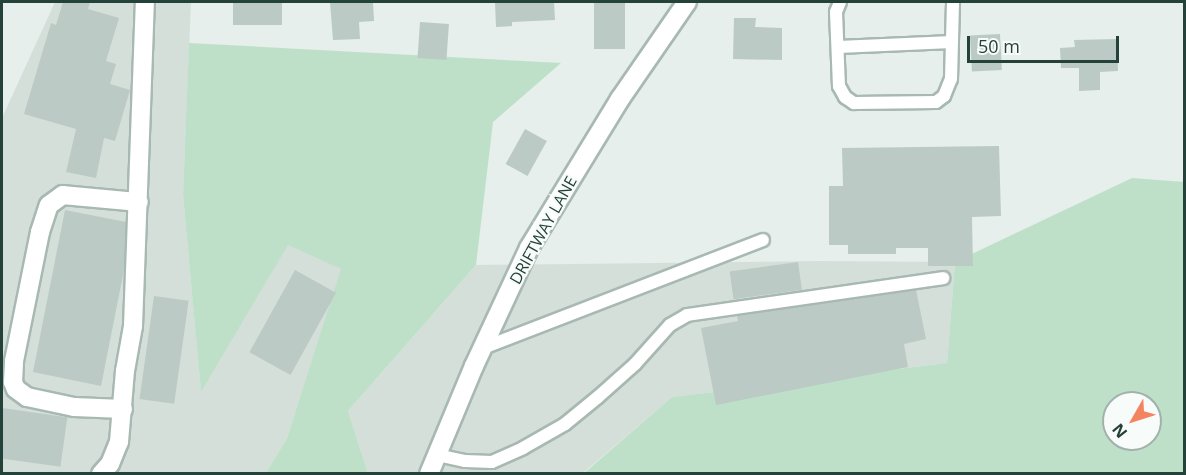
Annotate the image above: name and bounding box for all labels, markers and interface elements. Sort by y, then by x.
scale bar [970,24,1122,62]
text: 50 m [978,34,1020,58]
street label: DRIFTWAY LANE [505,173,581,287]
north arrow [1102,391,1162,451]
text: N [1107,419,1132,443]

